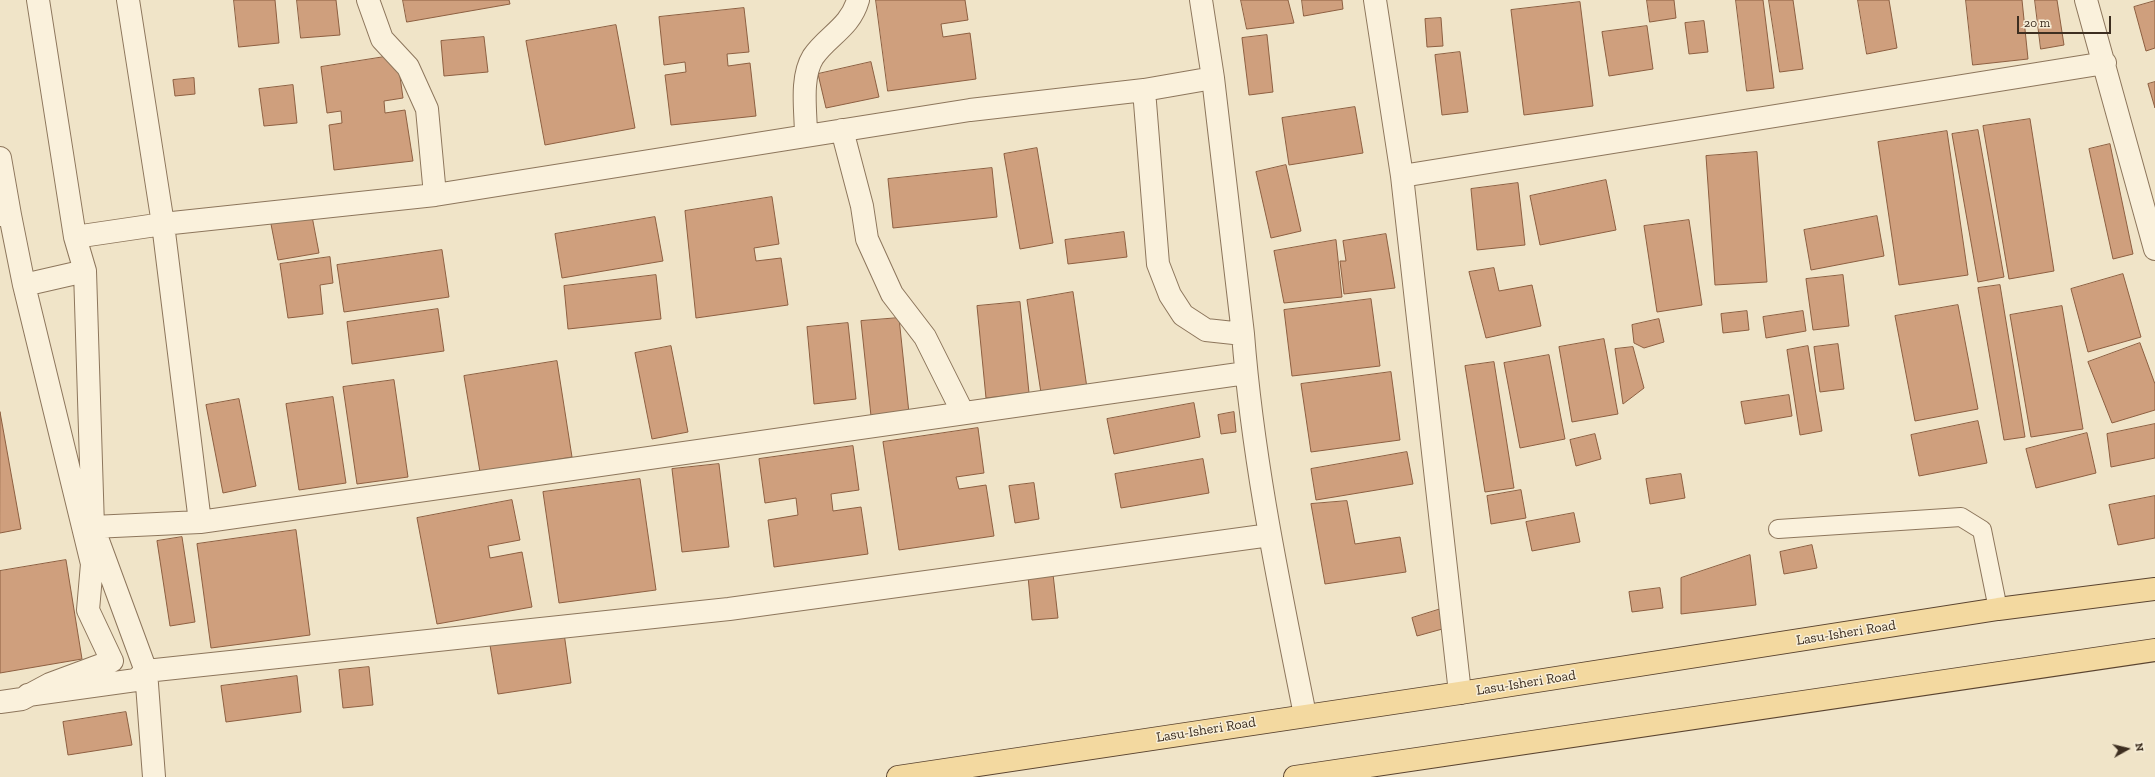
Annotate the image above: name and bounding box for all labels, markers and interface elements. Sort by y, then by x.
scale bar [2019,8,2113,34]
text: 20 m [2024,16,2050,30]
street label: Lasu-Isheri Road [1795,617,1897,649]
street label: Lasu-Isheri Road [1475,667,1577,699]
street label: Lasu-Isheri Road [1155,714,1257,746]
north arrow [2107,729,2147,769]
text: N [2132,742,2146,752]

